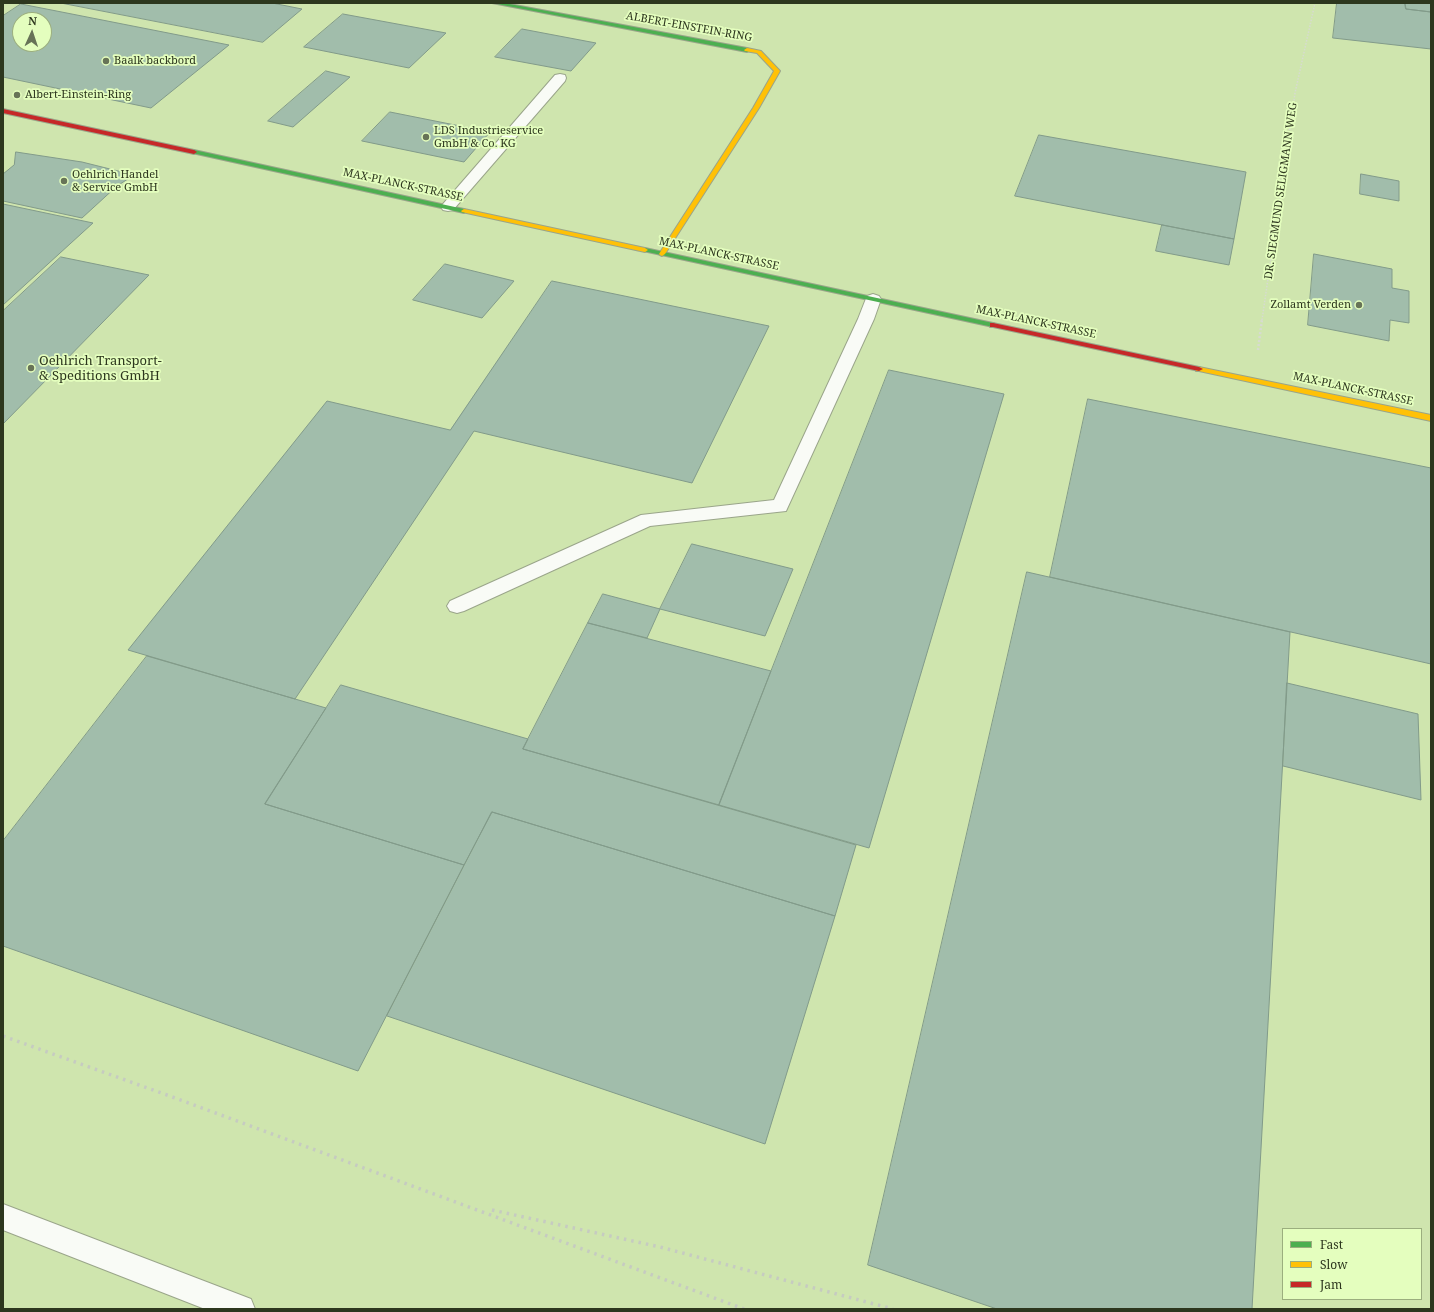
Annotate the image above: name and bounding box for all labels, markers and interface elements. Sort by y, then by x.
street label: ALBERT-EINSTEIN-RING [625,9,753,45]
north arrow [12,12,52,52]
text: N [28,13,37,28]
place label: Baalk backbord [114,54,196,68]
marker: Baalk backbord [101,56,111,66]
place label: Albert-Einstein-Ring [25,88,131,102]
marker: Albert-Einstein-Ring [12,90,22,100]
street label: DR. SIEGMUND SELIGMANN WEG [1262,102,1300,280]
place label: LDS Industrieservice GmbH & Co. KG [434,124,543,150]
marker: LDS Industrieservice GmbH & Co. KG [421,132,431,142]
street label: MAX-PLANCK-STRASSE [342,166,464,204]
place label: Oehlrich Handel & Service GmbH [72,168,158,194]
marker: Oehlrich Handel & Service GmbH [59,176,69,186]
street label: MAX-PLANCK-STRASSE [658,235,780,273]
place label: Zollamt Verden [1270,298,1351,312]
marker: Zollamt Verden [1354,300,1364,310]
street label: MAX-PLANCK-STRASSE [975,303,1097,341]
place label: Oehlrich Transport- & Speditions GmbH [39,353,162,384]
marker: Oehlrich Transport- & Speditions GmbH [26,363,36,373]
street label: MAX-PLANCK-STRASSE [1292,370,1414,408]
legend [1282,1228,1422,1300]
text: Fast [1320,1236,1343,1253]
text: Slow [1320,1256,1348,1273]
text: Jam [1320,1276,1342,1293]

